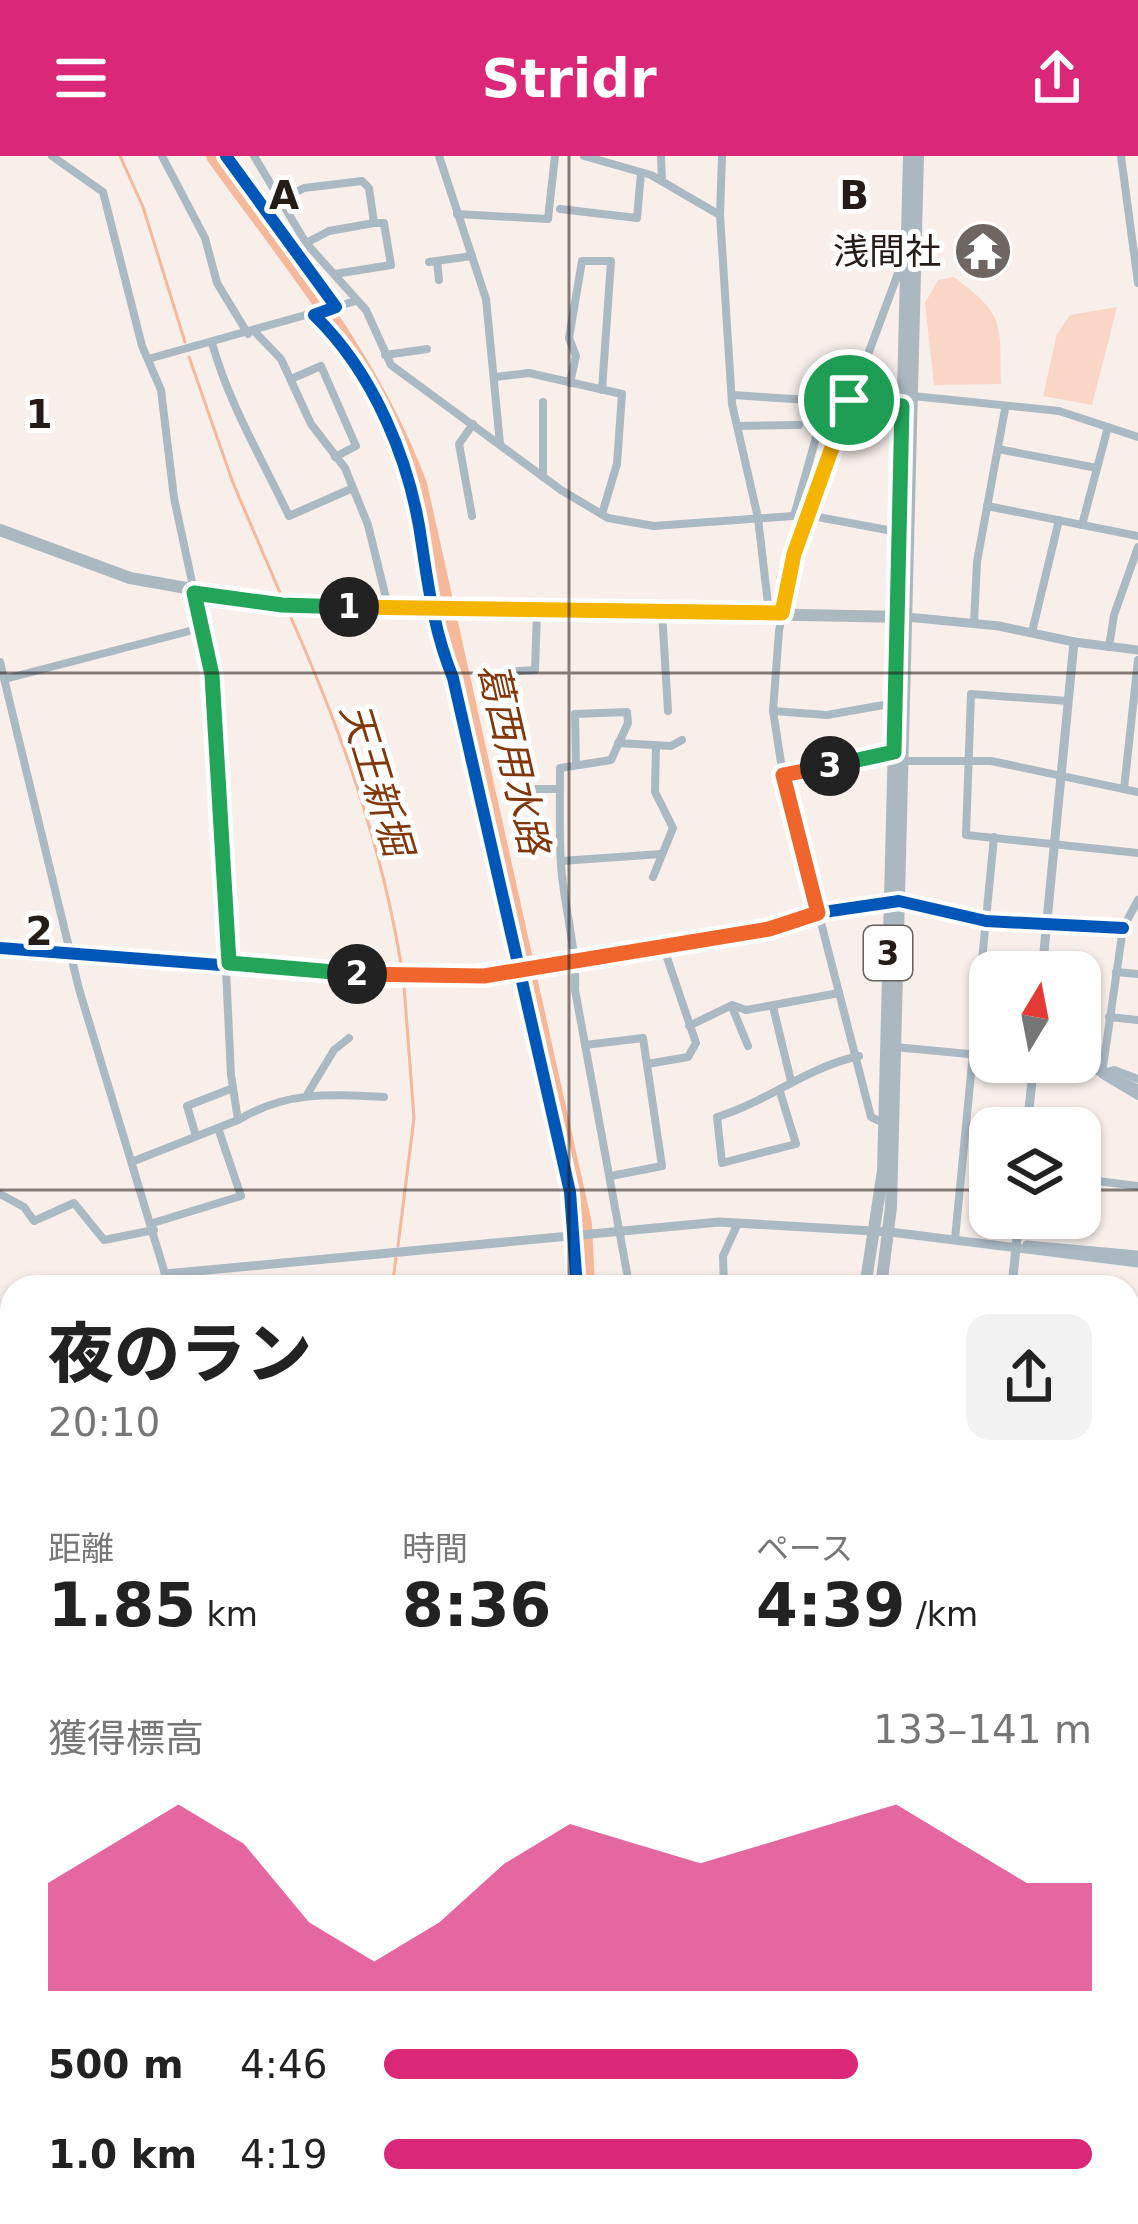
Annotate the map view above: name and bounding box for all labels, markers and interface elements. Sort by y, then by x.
icon: menu [48,45,114,111]
icon: share [1024,45,1090,111]
text: Stridr [481,47,657,110]
text: A [269,173,299,218]
text: B [839,173,869,218]
temple icon: 浅間社 [952,220,1014,282]
place label: 浅間社 [833,231,941,272]
pin [798,349,900,451]
icon: arrive [816,367,882,433]
text: 1 [25,392,53,437]
pin: 1 [319,577,379,637]
text: 1 [338,587,360,626]
water label: 葛西用水路 [470,658,558,861]
water label: 天王新堀 [332,698,422,865]
pin: 3 [800,736,860,796]
text: 3 [819,746,841,785]
text: 2 [25,909,53,954]
road number: 3 [864,926,912,980]
pin: 2 [327,944,387,1004]
north arrow [969,951,1101,1083]
map controls [969,951,1101,1239]
text: 2 [346,954,368,993]
button: layers [969,1107,1101,1239]
button: share [966,1314,1092,1440]
text: 夜のラン [48,1316,312,1393]
text: 20:10 [48,1400,160,1445]
text: 距離 [48,1529,114,1568]
text: 時間 [402,1529,468,1568]
text: ペース [756,1529,853,1568]
text: 1.85 [48,1570,196,1640]
text: 8:36 [402,1570,551,1640]
text: 4:39 [756,1570,905,1640]
text: km [196,1595,258,1634]
text: /km [905,1595,978,1634]
text: 133–141 m [873,1707,1092,1752]
text: 獲得標高 [48,1716,204,1761]
text: 500 m [48,2042,184,2087]
text: 4:46 [240,2042,328,2087]
text: 1.0 km [48,2132,197,2177]
text: 4:19 [240,2132,328,2177]

